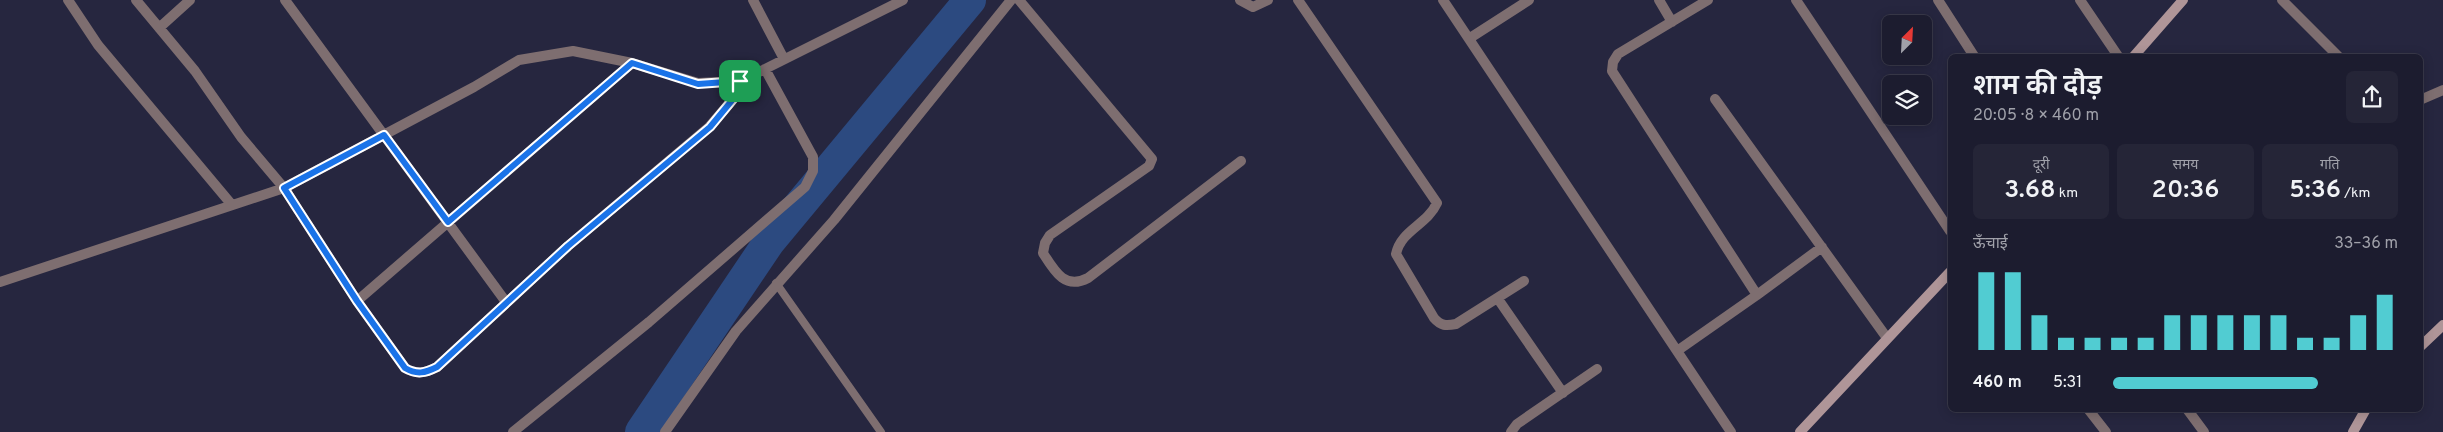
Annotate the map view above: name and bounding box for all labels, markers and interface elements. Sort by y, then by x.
north arrow [1882,15,1932,65]
map controls [1882,15,1932,125]
pin [719,60,761,102]
icon: arrive [726,67,754,95]
text: शाम की दौड़ [1973,69,2102,105]
button: share [2346,71,2398,123]
button: layers [1882,75,1932,125]
text: 20:05 · 8 × 460 m [1973,106,2099,126]
text: दूरी [2033,157,2050,174]
text: समय [2173,157,2198,174]
text: गति [2320,157,2340,174]
text: 3.68 [2004,175,2055,207]
text: 20:36 [2152,175,2219,207]
text: 5:36 [2289,175,2341,207]
text: km [2055,185,2078,202]
text: /km [2341,185,2370,202]
text: ऊँचाई [1973,234,2008,254]
text: 33–36 m [2334,234,2398,254]
text: 460 m [1973,373,2022,393]
text: 5:31 [2053,373,2082,393]

